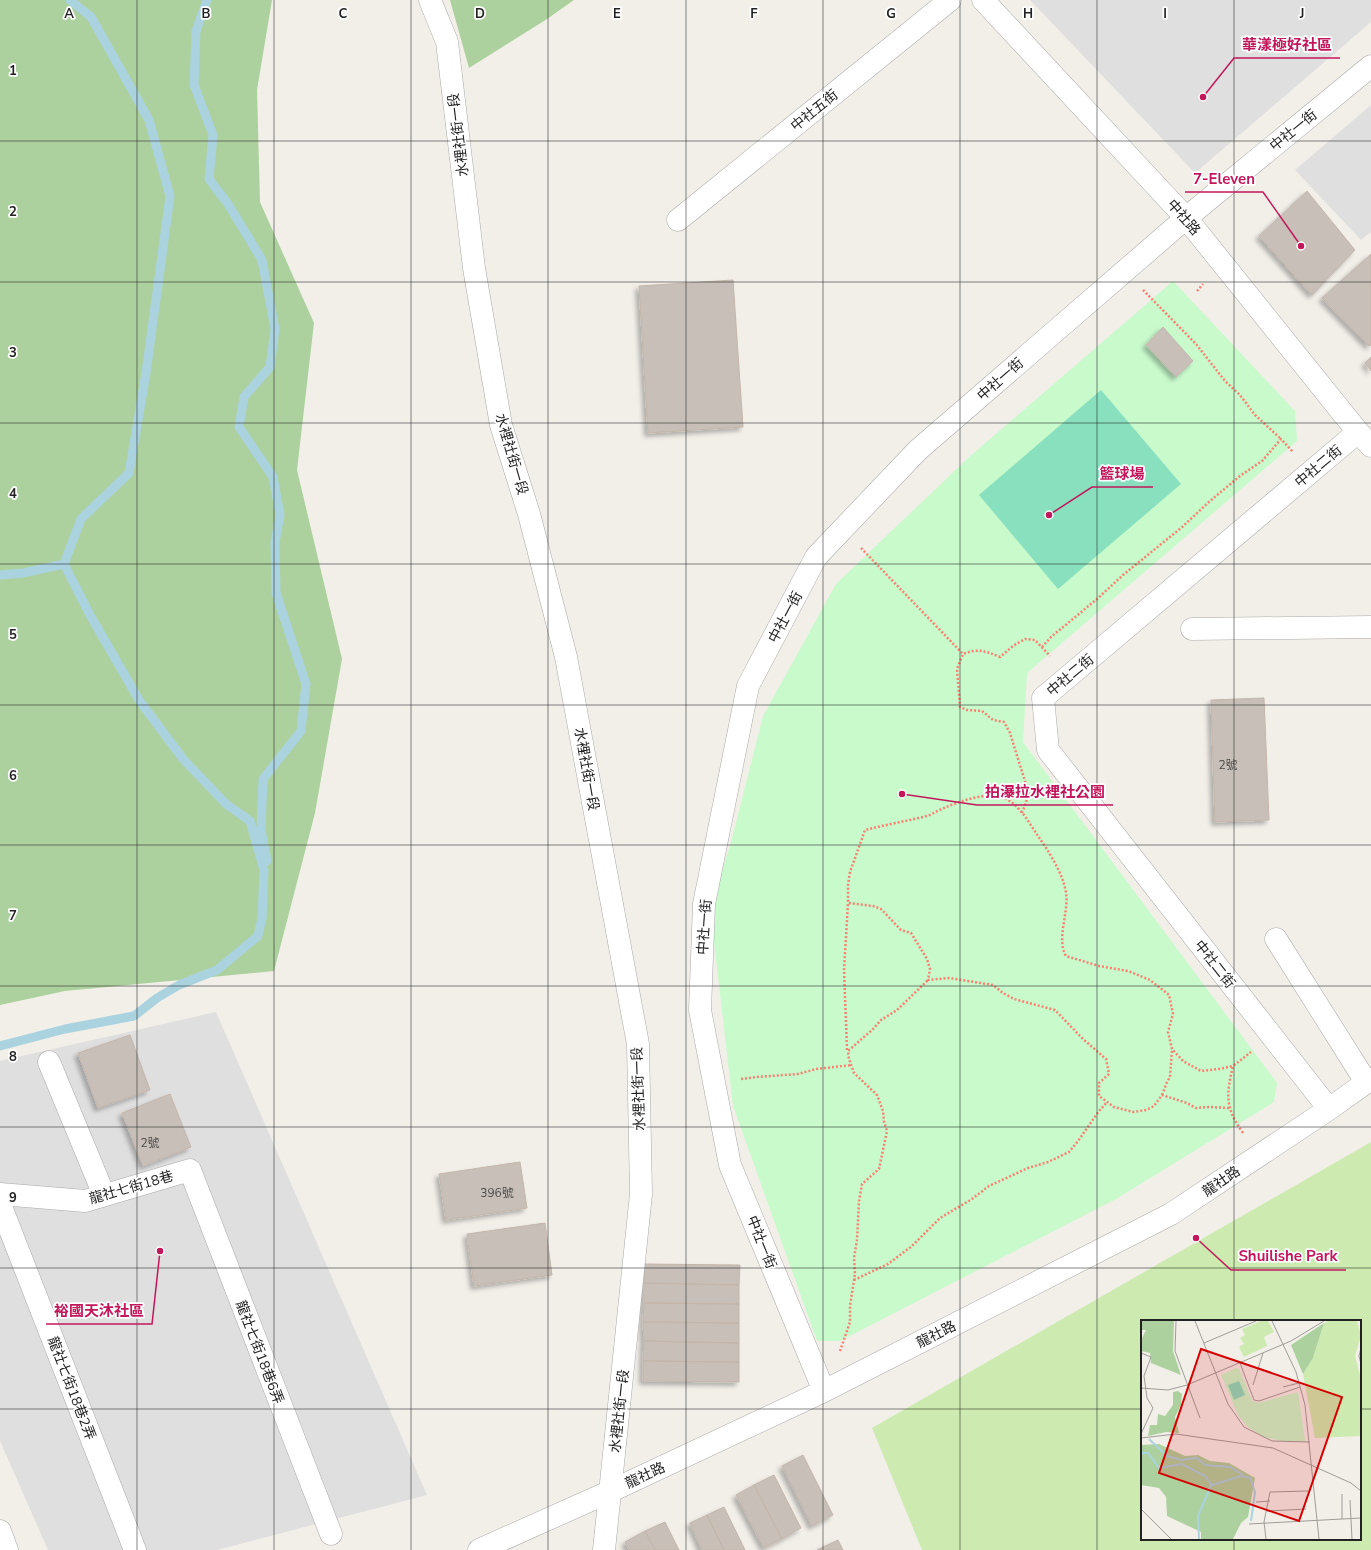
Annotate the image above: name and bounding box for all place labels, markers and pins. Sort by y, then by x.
callout: 華漾極好社區 [1234,31,1340,58]
callout: 7-Eleven [1185,165,1263,192]
callout: 籃球場 [1092,460,1153,487]
callout: 拍瀑拉水裡社公園 [977,778,1113,805]
callout: Shuilishe Park [1231,1243,1346,1270]
callout: 裕國天沐社區 [46,1297,152,1324]

